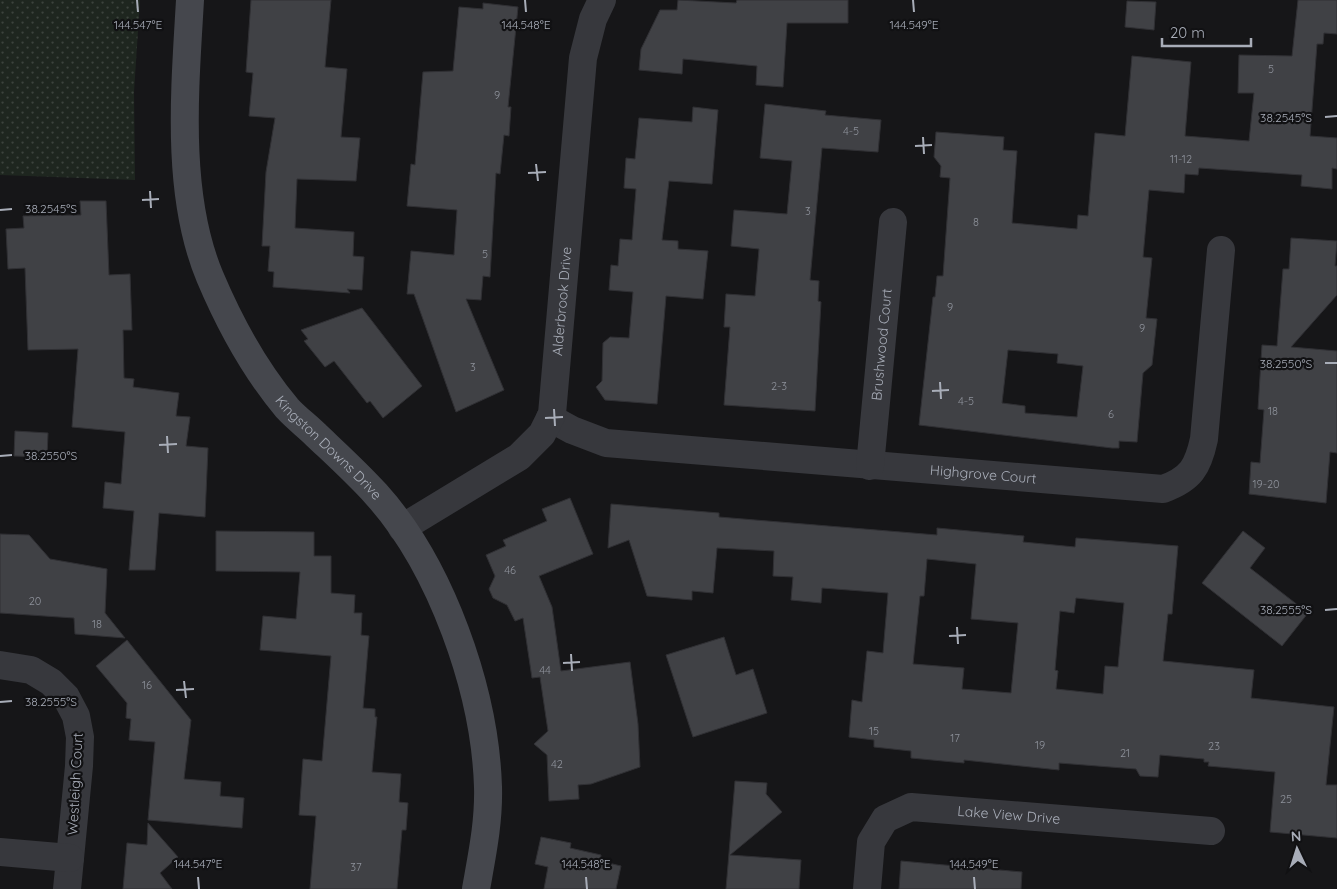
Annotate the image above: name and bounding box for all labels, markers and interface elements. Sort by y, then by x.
scale bar [1162,15,1251,47]
text: 144.547°E [114,17,162,32]
text: 144.548°E [501,17,551,32]
text: 144.549°E [889,17,939,32]
text: 20 m [1170,23,1205,42]
house number: 5 [1268,62,1274,76]
house number: 9 [494,88,500,102]
text: 38.2545°S [1260,110,1312,125]
house number: 4-5 [843,124,859,138]
house number: 11-12 [1170,152,1192,166]
text: 38.2545°S [25,201,77,216]
house number: 3 [805,204,811,218]
house number: 8 [973,215,979,229]
street label: Alderbrook Drive [548,246,576,357]
house number: 5 [482,247,488,261]
street label: Brushwood Court [867,287,896,401]
house number: 9 [947,300,953,314]
house number: 9 [1139,321,1145,335]
text: 38.2550°S [1260,356,1313,371]
house number: 3 [470,360,476,374]
house number: 2-3 [771,379,787,393]
street label: Kingston Downs Drive [271,392,386,504]
house number: 4-5 [958,394,974,408]
house number: 18 [1268,404,1278,418]
house number: 6 [1108,407,1114,421]
text: 38.2550°S [25,448,78,463]
street label: Highgrove Court [929,461,1037,488]
house number: 19-20 [1252,477,1280,491]
house number: 46 [504,563,516,577]
house number: 20 [29,594,41,608]
text: 38.2555°S [1260,602,1312,617]
house number: 18 [92,617,102,631]
house number: 44 [539,663,551,677]
house number: 16 [142,678,152,692]
text: 38.2555°S [25,694,77,709]
house number: 15 [869,724,879,738]
house number: 17 [950,731,960,745]
street label: Westleigh Court [63,732,87,836]
house number: 19 [1035,738,1045,752]
house number: 23 [1208,739,1220,753]
house number: 21 [1120,746,1130,760]
house number: 42 [551,757,563,771]
house number: 25 [1280,792,1292,806]
street label: Lake View Drive [957,802,1061,828]
north arrow [1272,824,1322,874]
text: N [1290,827,1302,845]
text: 144.547°E [174,856,222,871]
text: 144.548°E [561,856,611,871]
text: 144.549°E [949,856,999,871]
house number: 37 [350,860,362,874]

